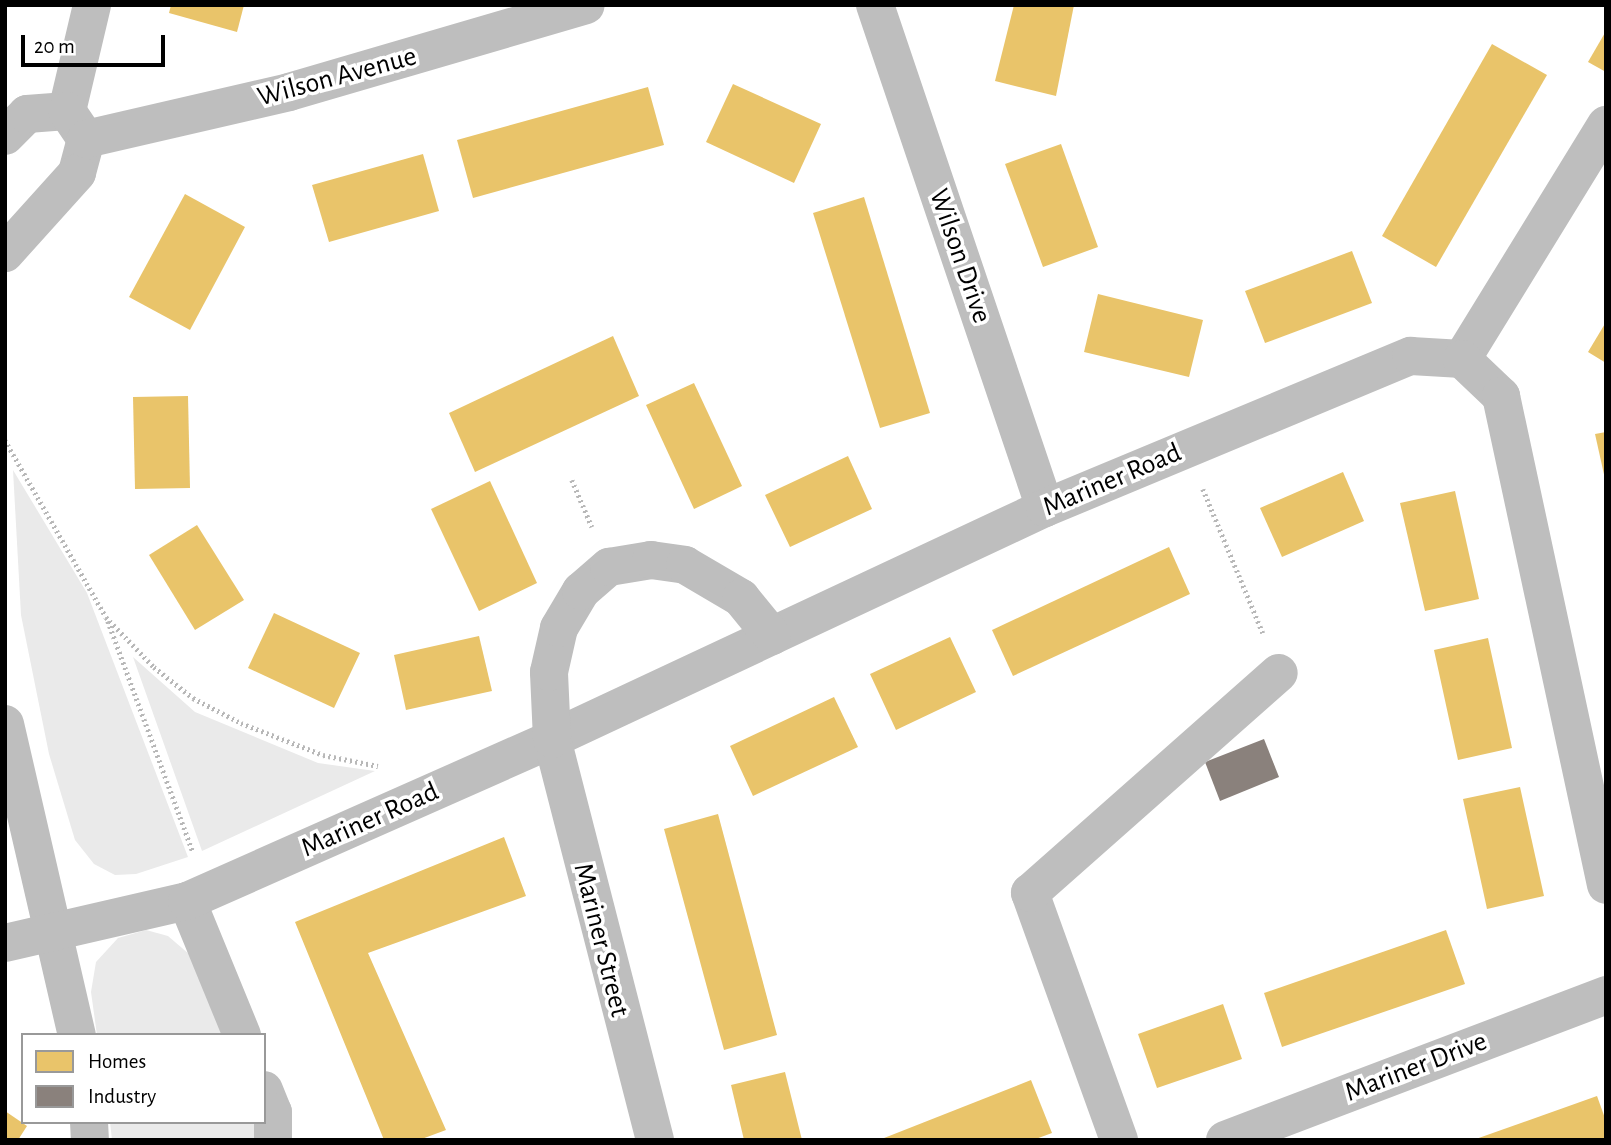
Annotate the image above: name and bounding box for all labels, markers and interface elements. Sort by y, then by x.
scale bar [24,21,168,65]
text: 20 m [34,36,75,57]
street label: Wilson Avenue [254,40,420,114]
street label: Wilson Drive [921,184,999,328]
street label: Mariner Road [1038,436,1186,524]
street label: Mariner Road [296,775,444,865]
street label: Mariner Street [566,860,636,1020]
street label: Mariner Drive [1340,1025,1492,1109]
legend [21,1033,266,1124]
text: Homes [88,1051,146,1072]
text: Industry [88,1086,156,1107]

